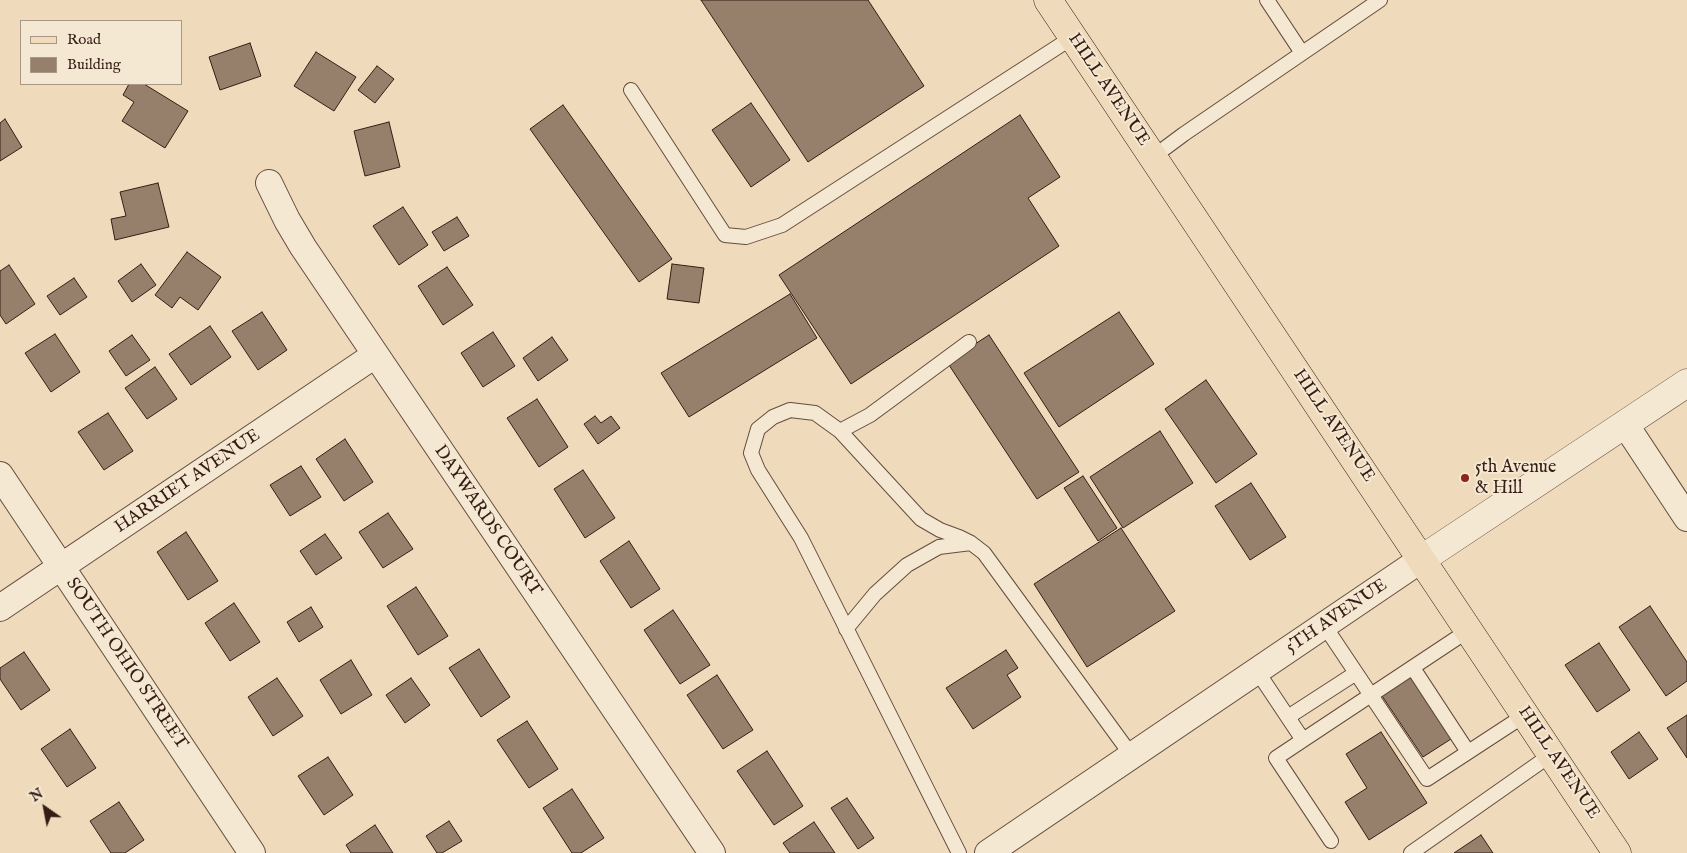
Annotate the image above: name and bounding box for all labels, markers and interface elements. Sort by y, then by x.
legend [20,20,182,85]
street label: HILL AVENUE [1062,29,1154,151]
text: Road [67,30,101,49]
text: Building [67,55,121,74]
street label: HILL AVENUE [1287,365,1379,487]
street label: HARRIET AVENUE [111,425,265,539]
street label: DAYWARDS COURT [428,441,546,601]
place label: 5th Avenue & Hill [1475,457,1556,499]
marker: 5th Avenue & Hill [1459,472,1471,484]
street label: SOUTH OHIO STREET [60,574,192,754]
street label: 5TH AVENUE [1282,575,1392,659]
street label: HILL AVENUE [1512,702,1604,824]
north arrow [20,783,70,833]
text: N [27,785,47,806]

